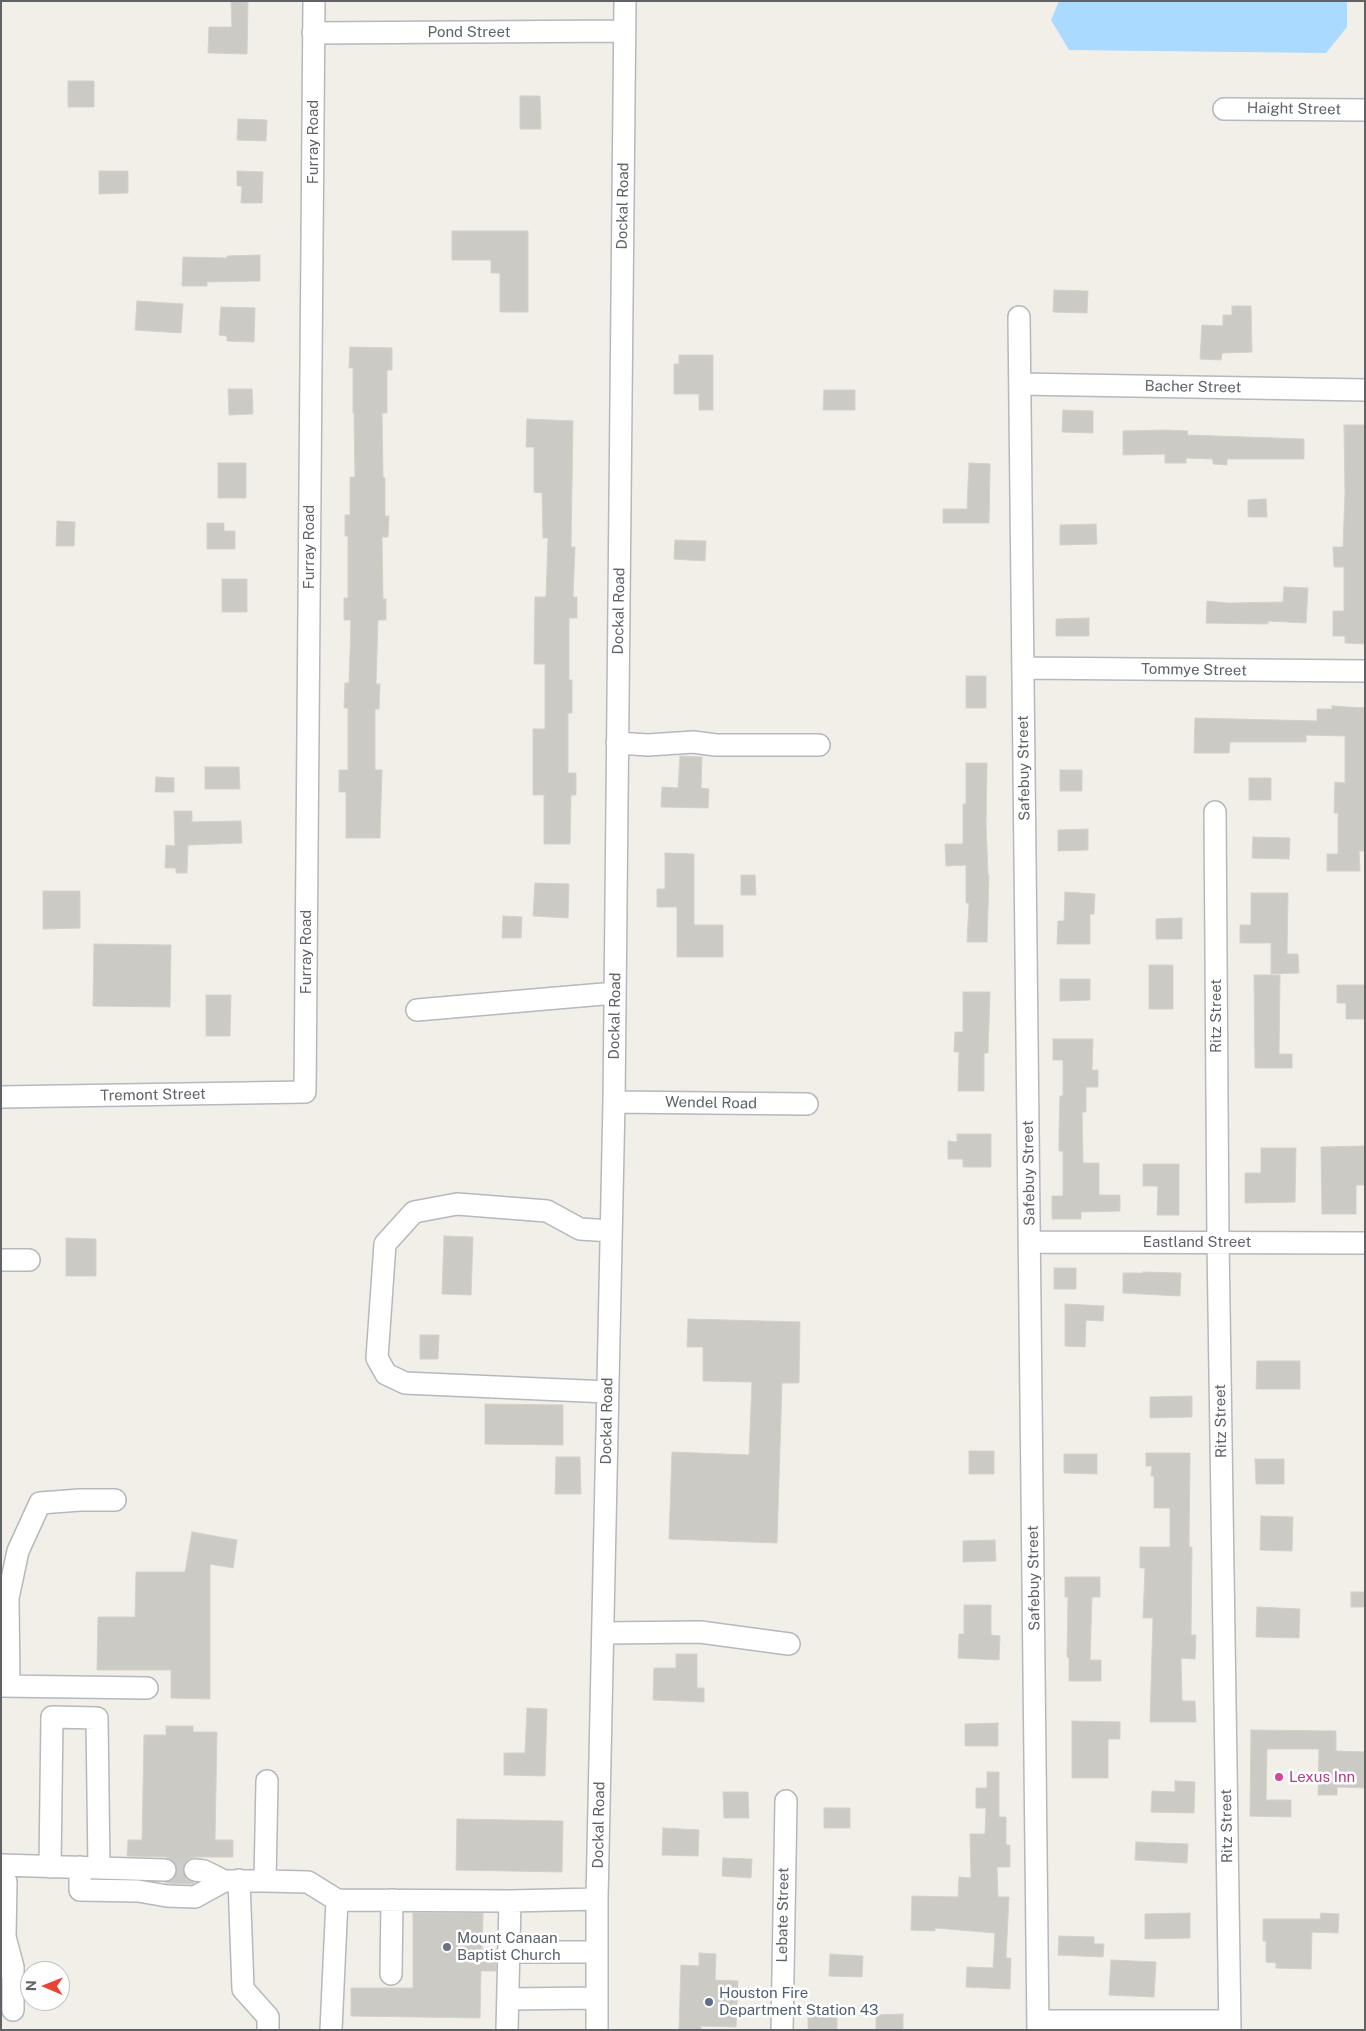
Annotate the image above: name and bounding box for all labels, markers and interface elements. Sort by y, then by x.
street label: Pond Street [428,23,510,41]
street label: Haight Street [1247,99,1341,119]
street label: Furray Road [304,100,322,184]
street label: Dockal Road [613,162,633,250]
street label: Bacher Street [1144,377,1242,397]
street label: Furray Road [300,505,318,589]
street label: Dockal Road [609,567,629,655]
street label: Tommye Street [1141,660,1247,680]
street label: Safebuy Street [1014,715,1034,821]
street label: Furray Road [297,910,315,994]
street label: Dockal Road [605,972,625,1060]
street label: Ritz Street [1207,979,1225,1053]
street label: Tremont Street [100,1085,206,1105]
street label: Wendel Road [665,1093,757,1113]
street label: Safebuy Street [1019,1120,1039,1226]
street label: Eastland Street [1143,1233,1251,1251]
street label: Dockal Road [597,1377,617,1465]
street label: Ritz Street [1211,1384,1231,1458]
street label: Safebuy Street [1024,1525,1044,1631]
place label: Lexus Inn [1289,1768,1355,1786]
marker: Lexus Inn [1273,1771,1285,1783]
street label: Dockal Road [589,1781,609,1869]
street label: Ritz Street [1217,1789,1237,1863]
street label: Lebate Street [773,1867,793,1963]
place label: Mount Canaan Baptist Church [457,1929,561,1964]
marker: Mount Canaan Baptist Church [441,1941,453,1953]
north arrow [20,1961,70,2011]
text: N [23,1980,39,1991]
place label: Houston Fire Department Station 43 [719,1984,879,2019]
marker: Houston Fire Department Station 43 [703,1996,715,2008]

